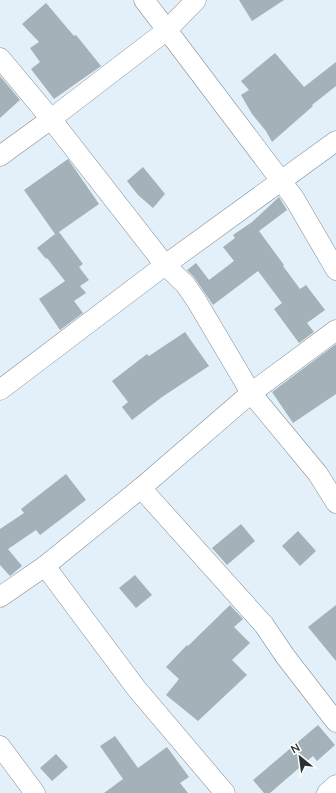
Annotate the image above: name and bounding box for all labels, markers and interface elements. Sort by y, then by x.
north arrow [280,737,320,777]
text: N [288,740,302,756]

